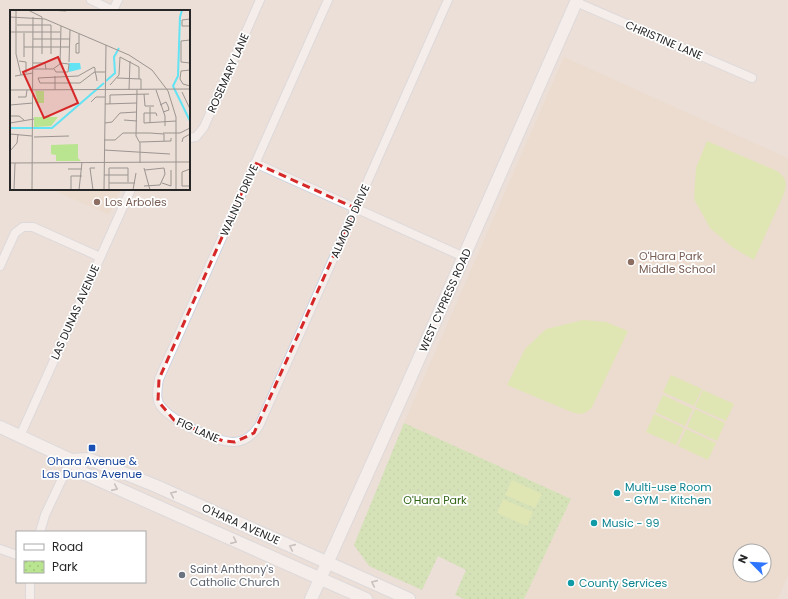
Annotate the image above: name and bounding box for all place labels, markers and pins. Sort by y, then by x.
place label: Los Arboles [105,194,167,210]
marker: Los Arboles [92,197,102,207]
place label: O'Hara Park Middle School [639,248,715,277]
marker: O'Hara Park Middle School [626,257,636,267]
marker: Ohara Avenue & Las Dunas Avenue [87,443,97,453]
place label: Ohara Avenue & Las Dunas Avenue [42,453,142,482]
place label: Multi-use Room - GYM - Kitchen [625,479,712,508]
marker: Multi-use Room - GYM - Kitchen [612,488,622,498]
place label: Music - 99 [602,515,660,531]
marker: Music - 99 [589,518,599,528]
place label: Saint Anthony's Catholic Church [190,561,279,590]
marker: Saint Anthony's Catholic Church [177,570,187,580]
place label: County Services [579,575,667,591]
marker: County Services [566,578,576,588]

